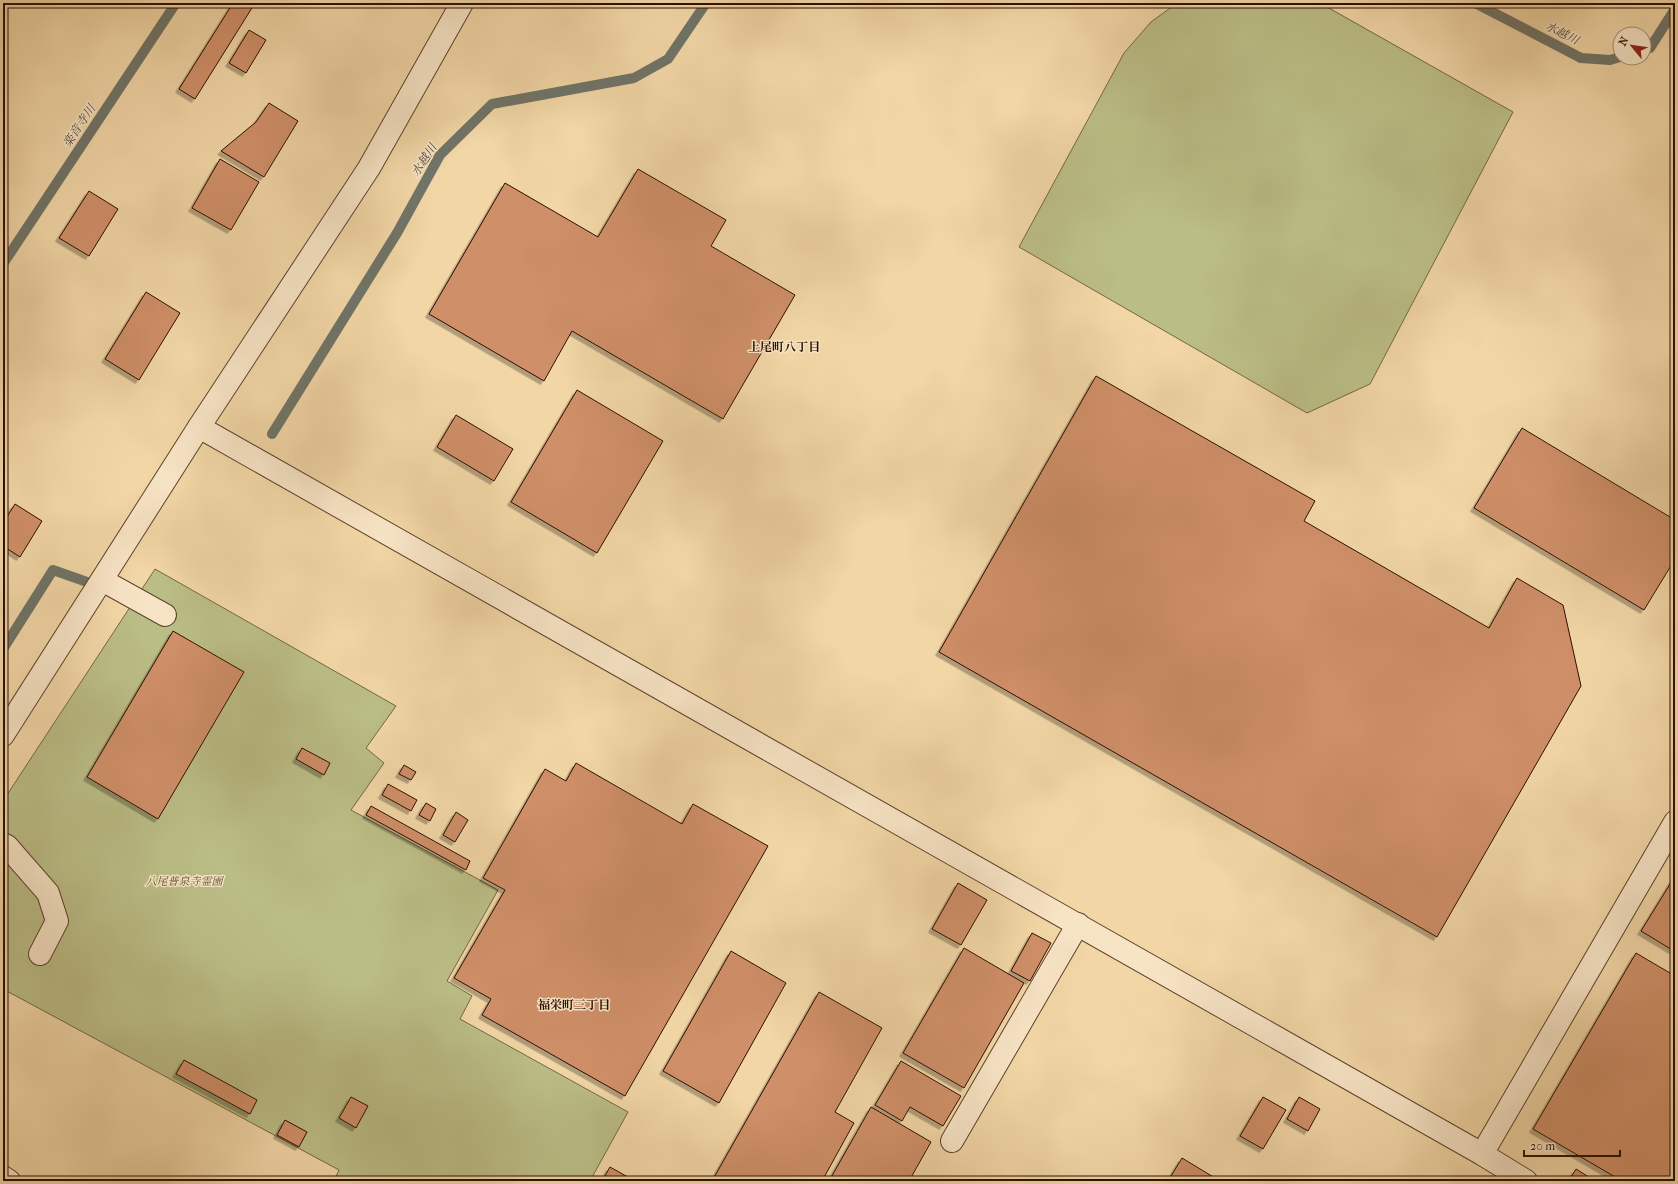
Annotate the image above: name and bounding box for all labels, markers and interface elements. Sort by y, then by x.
water label: 水越川 [1543,19,1583,48]
north arrow [1612,26,1652,66]
text: N [1616,34,1632,48]
water label: 楽音寺川 [60,101,99,150]
water label: 水越川 [408,139,441,179]
district label: 上尾町八丁目 [748,340,820,354]
park label: 八尾普泉寺霊園 [146,875,224,888]
district label: 福栄町三丁目 [538,998,610,1012]
scale bar [1524,1132,1620,1158]
text: 20 m [1530,1139,1555,1153]

